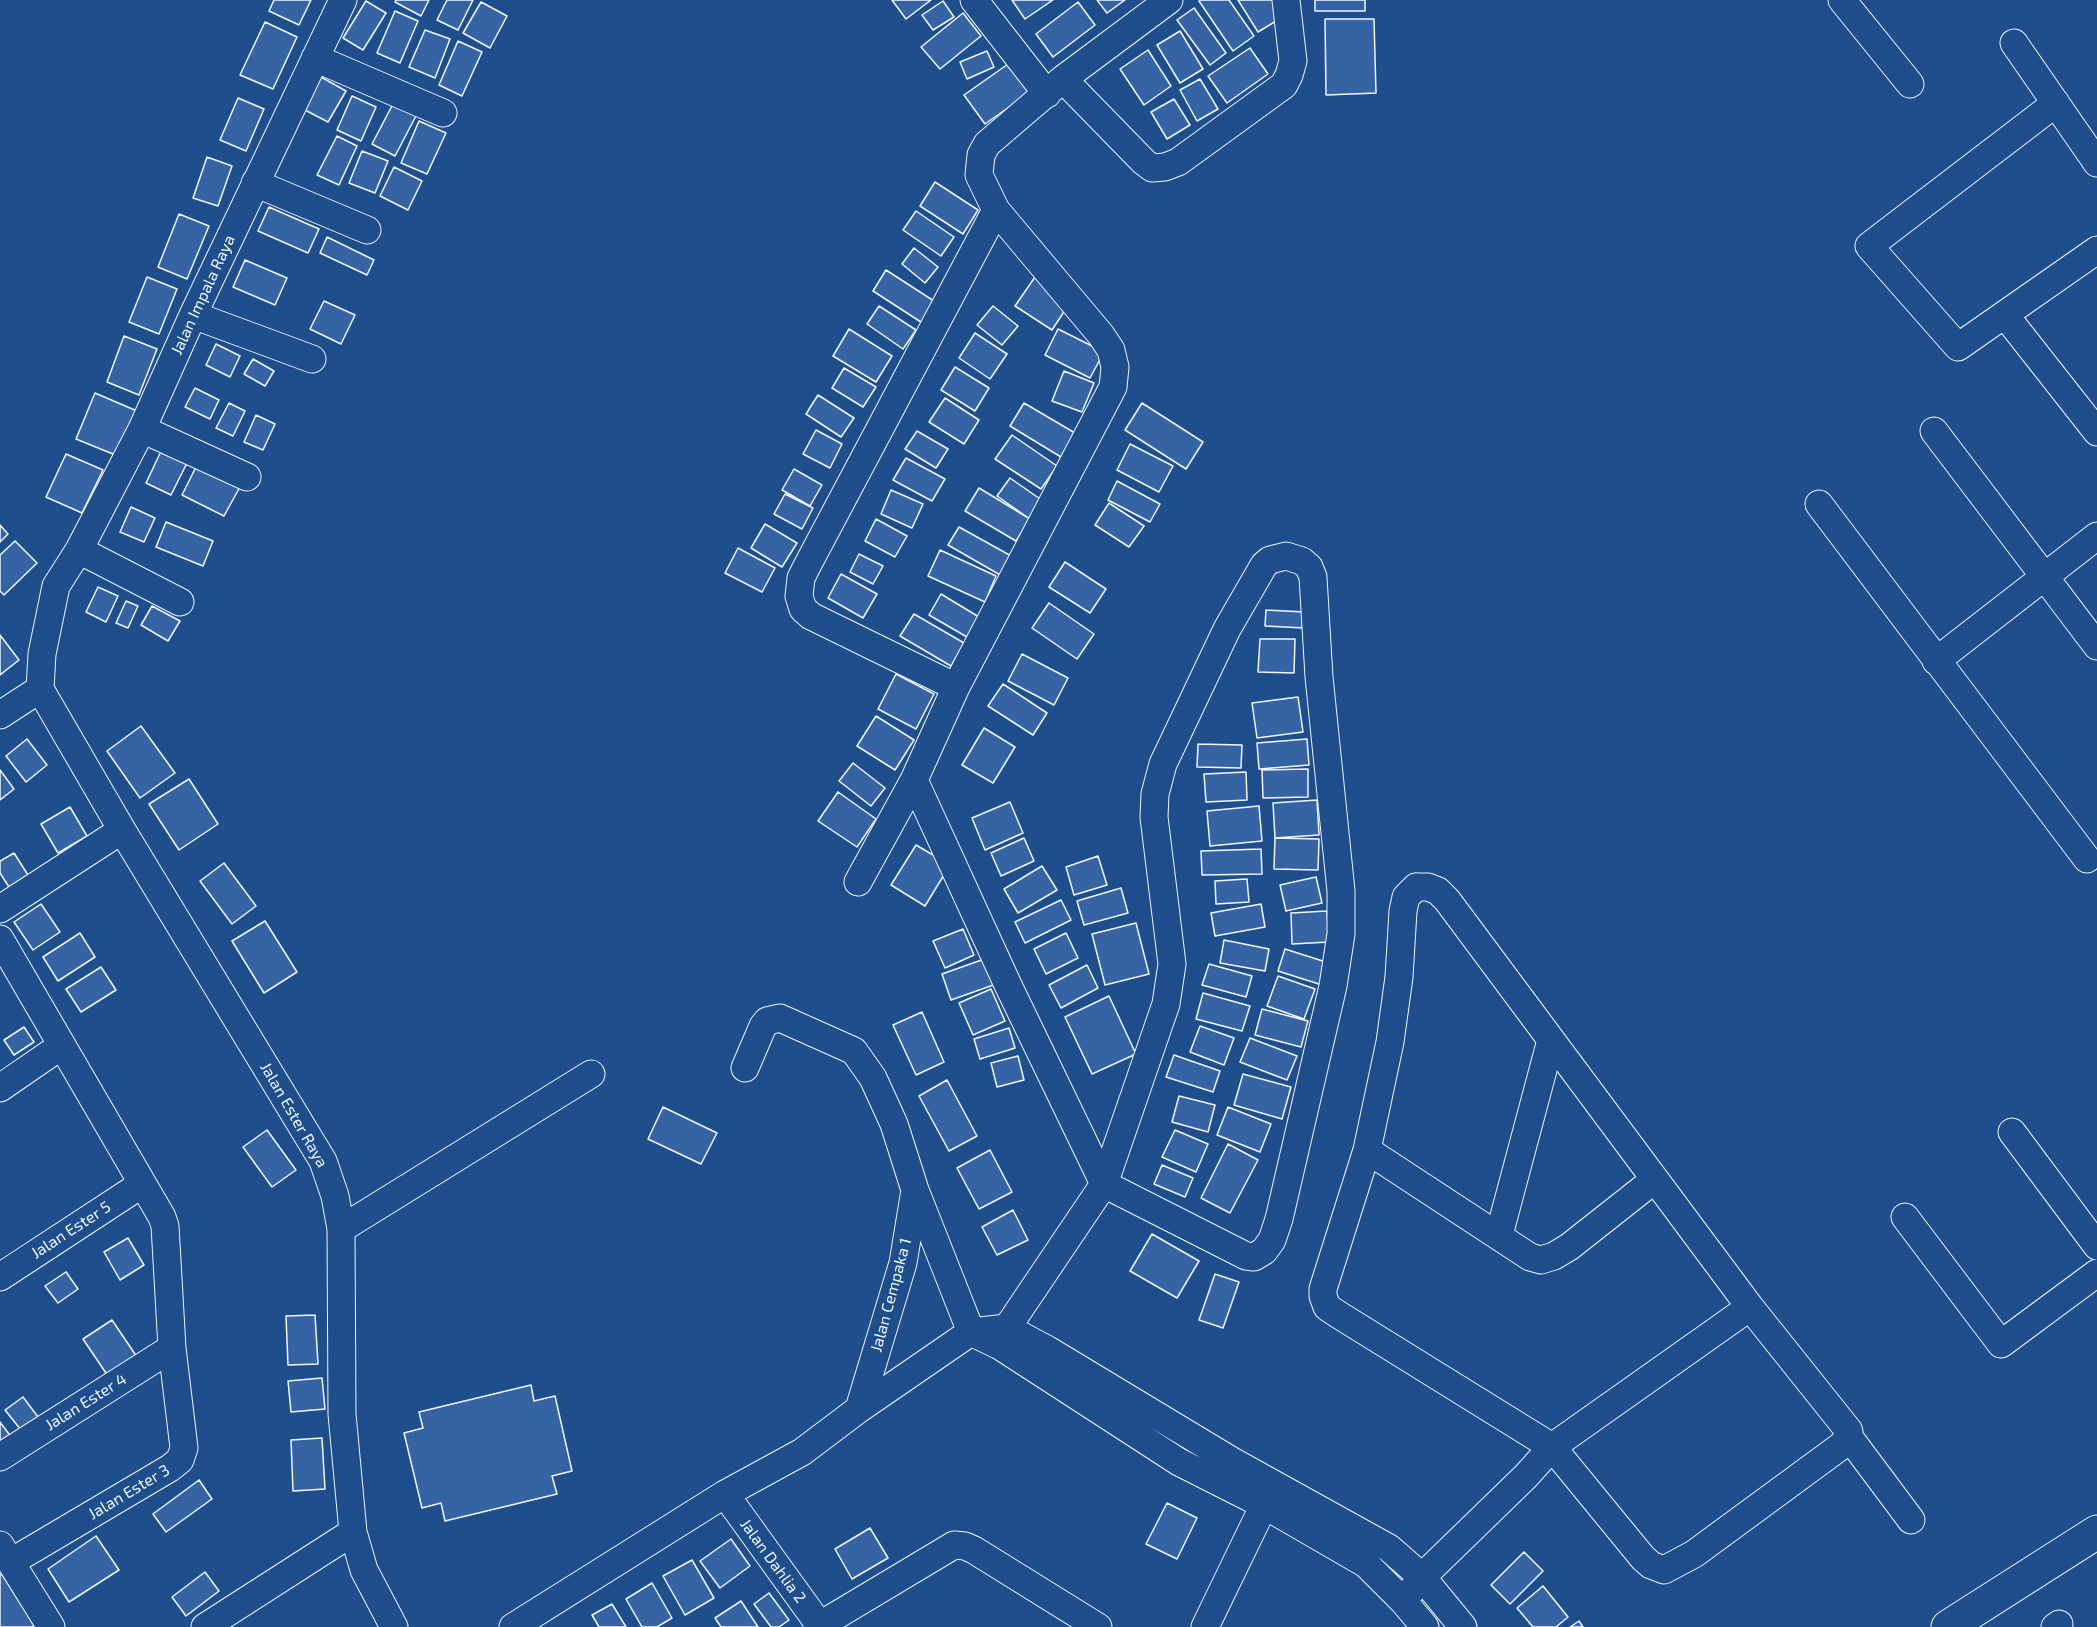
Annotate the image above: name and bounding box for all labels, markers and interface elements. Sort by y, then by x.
street label: Jalan Impala Raya [167,232,239,358]
street label: Jalan Ester Raya [256,1059,332,1171]
street label: Jalan Ester 5 [28,1197,114,1263]
street label: Jalan Cempaka 1 [867,1236,915,1354]
street label: Jalan Ester 4 [42,1369,130,1435]
street label: Jalan Ester 3 [85,1460,173,1524]
street label: Jalan Dahlia 2 [736,1515,810,1607]

